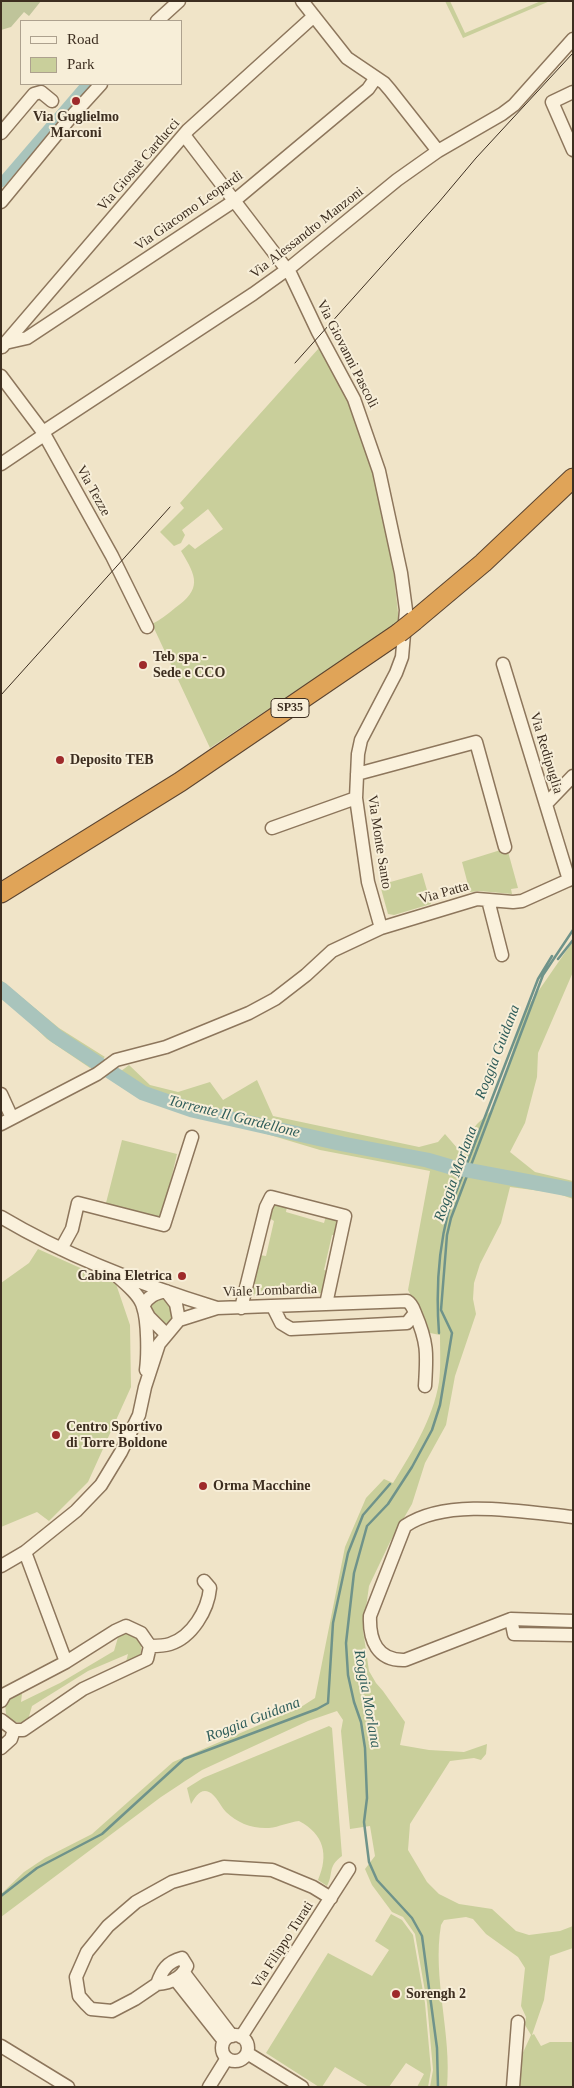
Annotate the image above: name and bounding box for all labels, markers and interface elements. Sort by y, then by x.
legend [20,20,182,85]
text: Road [67,31,99,47]
text: Park [67,56,95,72]
marker: Via Guglielmo Marconi [70,95,82,107]
place label: Via Guglielmo Marconi [33,109,119,142]
street label: Via Giosuè Carducci [94,116,184,214]
street label: Via Giacomo Leopardi [132,167,246,255]
street label: Via Alessandro Manzoni [247,184,367,282]
street label: Via Giovanni Pascoli [313,297,381,411]
street label: Via Tezze [72,463,114,519]
place label: Teb spa - Sede e CCO [153,649,225,682]
marker: Teb spa - Sede e CCO [137,659,149,671]
road number: SP35 [271,698,309,718]
street label: Via Redipuglia [526,710,566,796]
place label: Deposito TEB [70,752,154,768]
marker: Deposito TEB [54,754,66,766]
street label: Via Monte Santo [363,794,395,890]
street label: Via Patta [417,878,471,908]
water label: Roggia Guidana [472,1002,524,1102]
water label: Torrente Il Gardellone [166,1092,302,1142]
water label: Roggia Morlana [431,1124,481,1224]
place label: Cabina Eletrica [78,1268,172,1284]
marker: Cabina Eletrica [176,1270,188,1282]
street label: Viale Lombardia [223,1281,317,1301]
place label: Centro Sportivo di Torre Boldone [66,1419,167,1451]
marker: Centro Sportivo di Torre Boldone [50,1429,62,1441]
place label: Orma Macchine [213,1478,311,1494]
marker: Orma Macchine [197,1480,209,1492]
water label: Roggia Morlana [349,1648,385,1750]
water label: Roggia Guidana [203,1694,303,1746]
street label: Via Filippo Turati [249,1898,317,1992]
place label: Sorengh 2 [406,1986,466,2002]
marker: Sorengh 2 [390,1988,402,2000]

